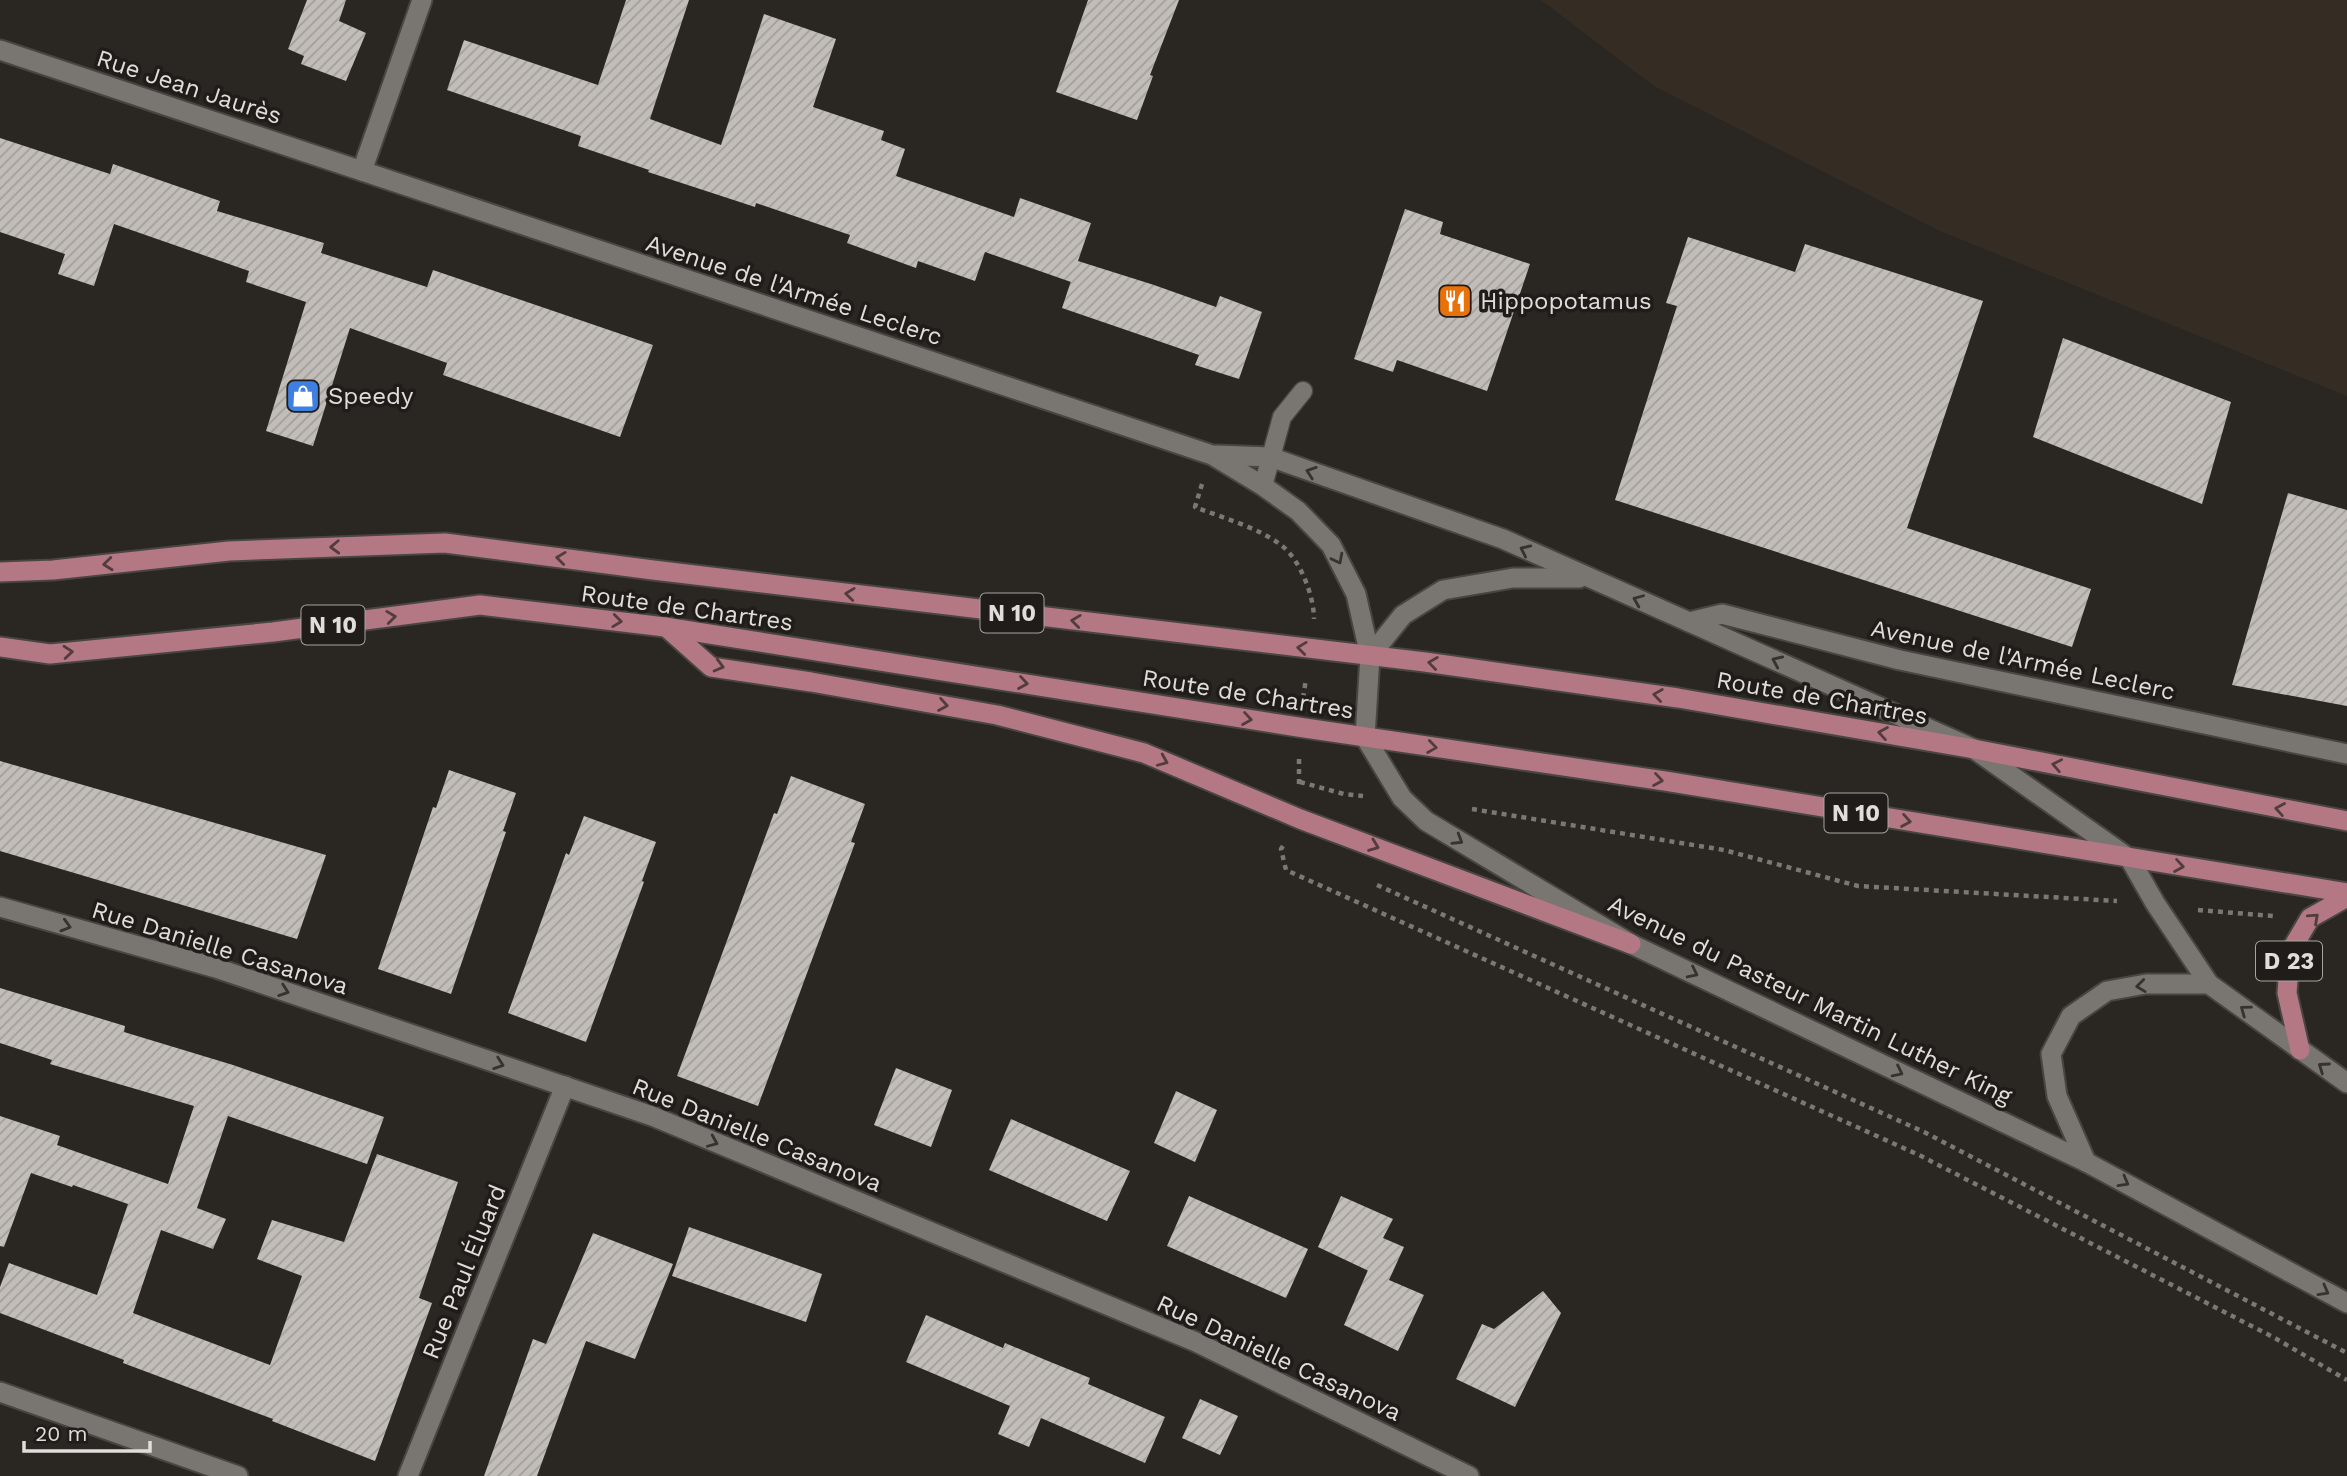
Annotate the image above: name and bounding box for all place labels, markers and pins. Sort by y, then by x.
restaurant icon: Hippopotamus [1436,282,1474,320]
place label: Hippopotamus [1480,287,1652,315]
shop icon: Speedy [284,377,322,415]
place label: Speedy [328,382,414,410]

